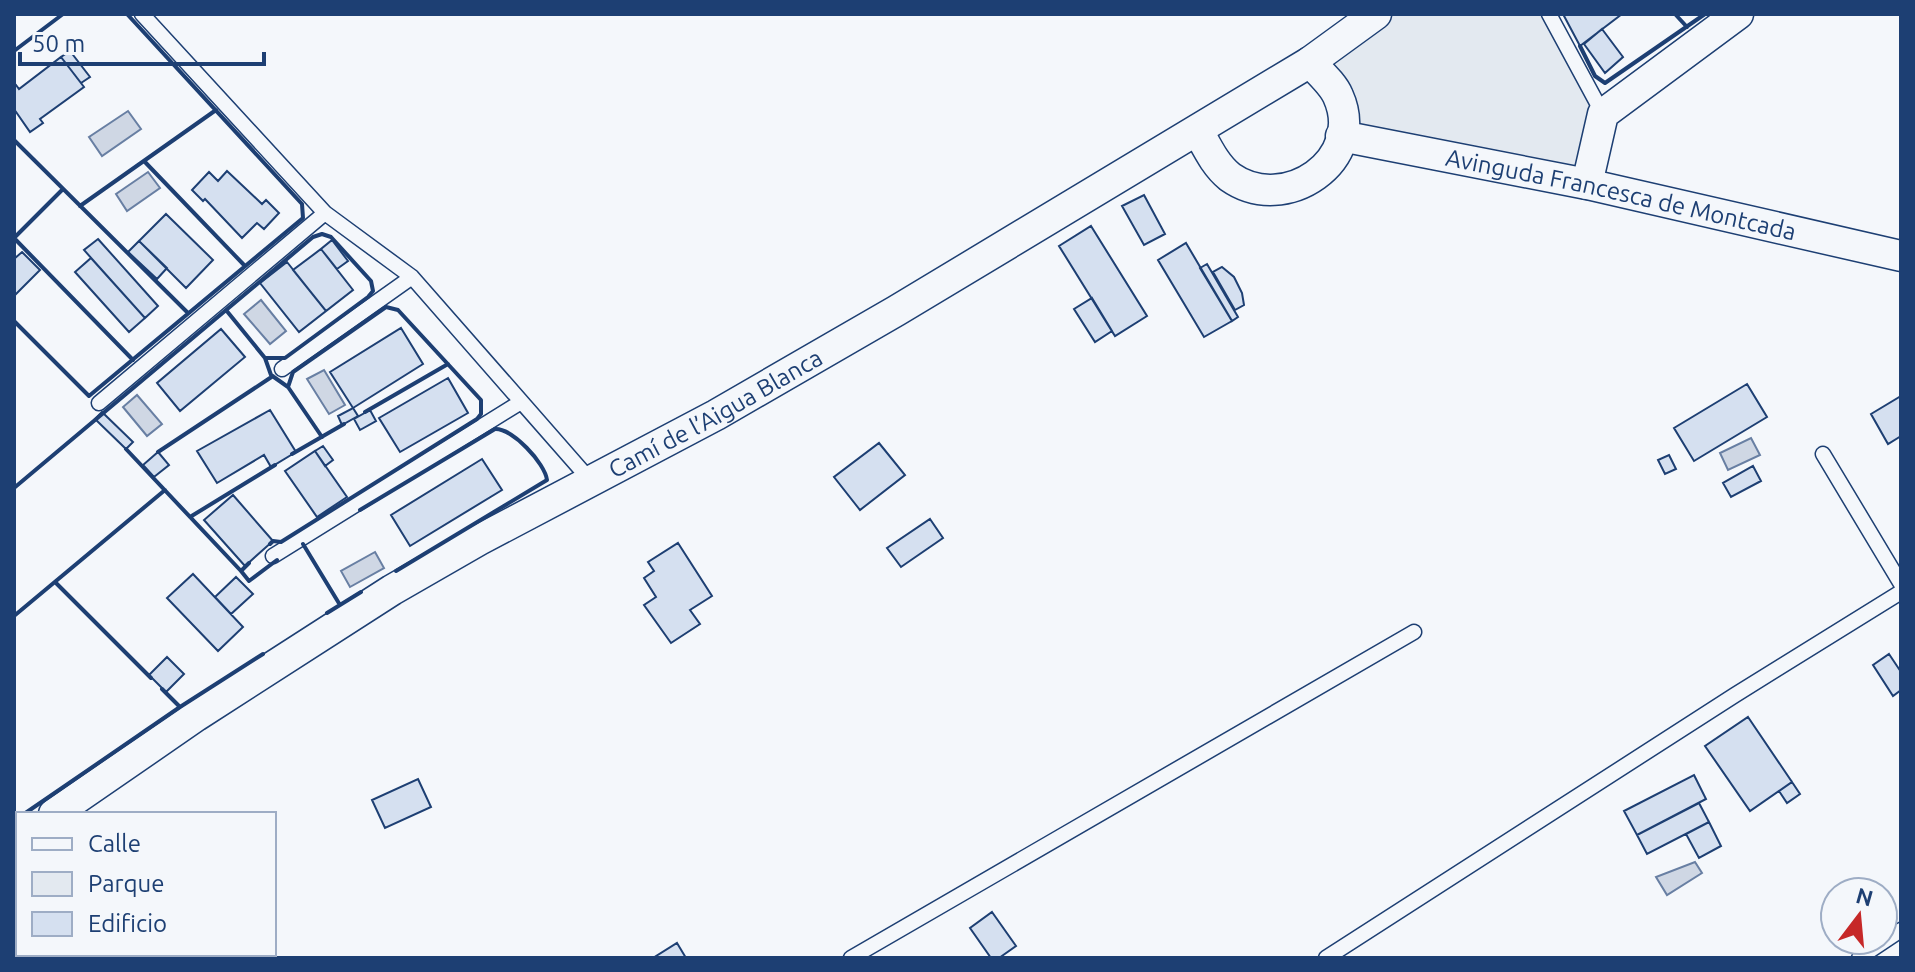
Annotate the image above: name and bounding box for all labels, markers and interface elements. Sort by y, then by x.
scale bar [20,16,264,66]
text: 50 m [32,30,85,57]
street label: Avinguda Francesca de Montcada [1444,143,1799,245]
street label: Camí de l’Aigua Blanca [604,343,827,483]
legend [16,812,276,956]
text: Calle [88,830,141,857]
text: Parque [88,870,165,897]
north arrow [1819,876,1899,956]
text: N [1853,882,1876,911]
text: Edificio [88,910,167,937]

